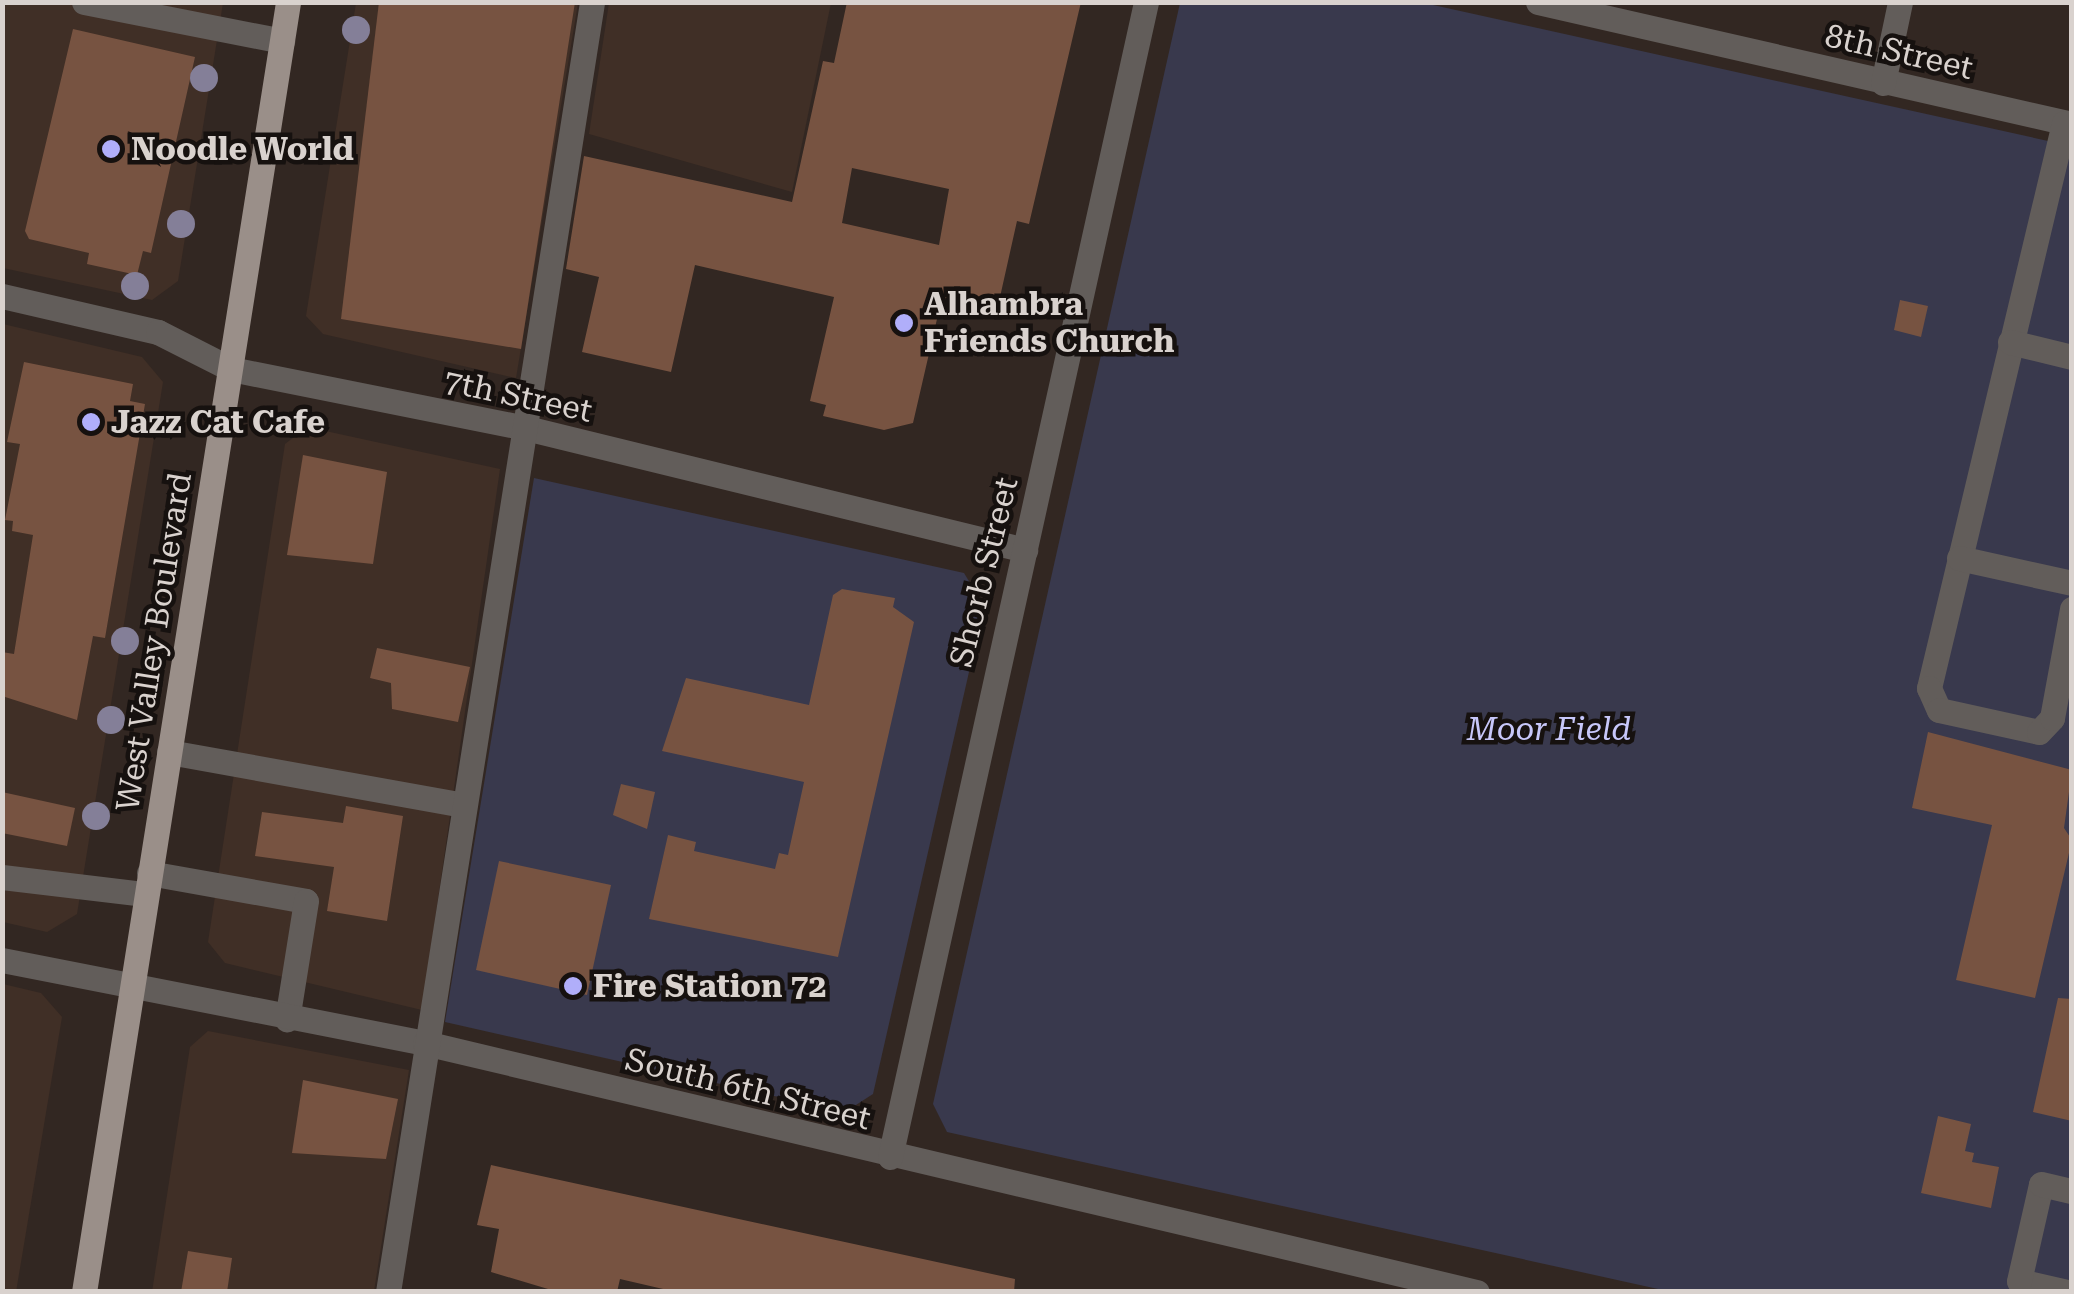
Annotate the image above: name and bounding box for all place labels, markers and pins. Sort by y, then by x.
place label: Noodle World [131,130,354,168]
marker: Noodle World [100,138,122,160]
place label: Alhambra Friends Church [924,286,1174,361]
marker: Alhambra Friends Church [893,312,915,334]
place label: Jazz Cat Cafe [111,403,325,441]
marker: Jazz Cat Cafe [80,411,102,433]
place label: Fire Station 72 [593,967,826,1005]
marker: Fire Station 72 [562,975,584,997]

